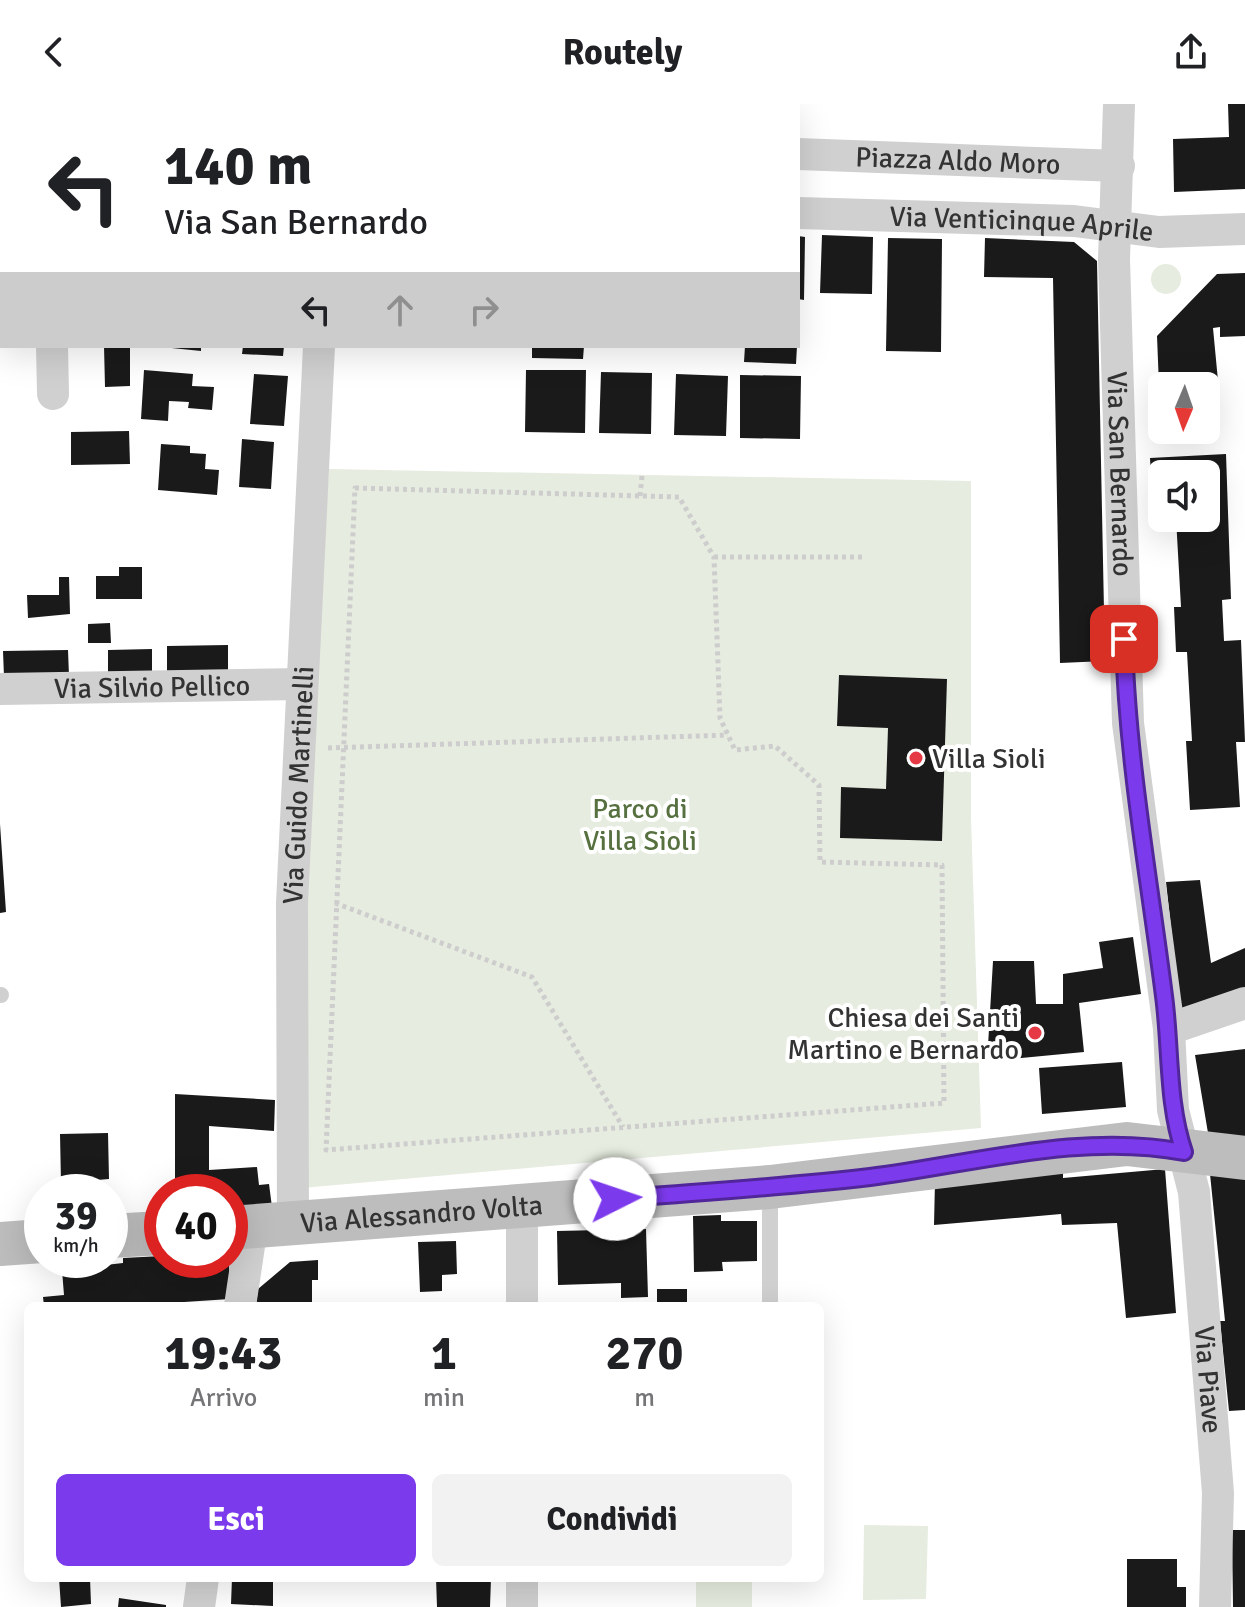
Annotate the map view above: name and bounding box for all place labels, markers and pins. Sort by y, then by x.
pin [1090,605,1158,673]
place label: Villa Sioli [932,742,1046,776]
marker: Villa Sioli [907,749,925,767]
place label: Chiesa dei Santi Martino e Bernardo [787,1001,1019,1067]
marker: Chiesa dei Santi Martino e Bernardo [1026,1024,1044,1042]

